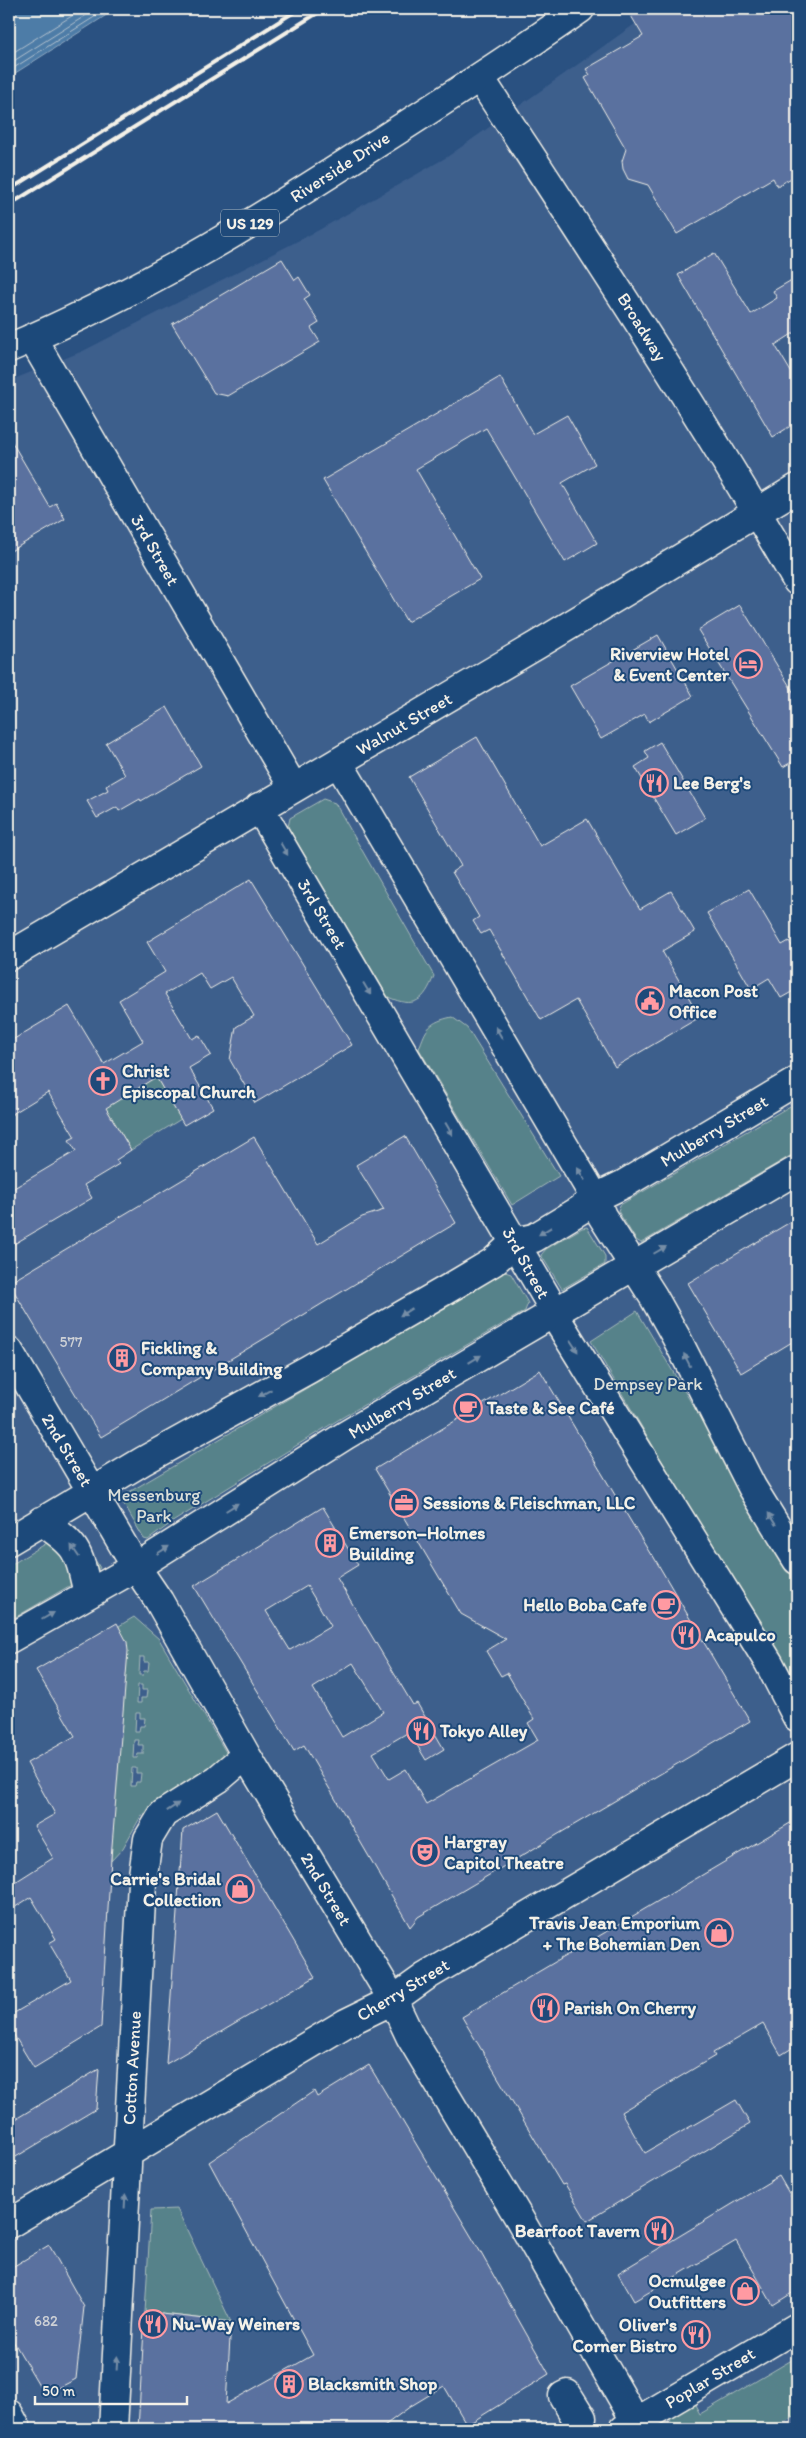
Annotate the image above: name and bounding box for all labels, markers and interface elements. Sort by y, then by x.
street label: Riverside Drive [286,127,394,207]
road number: US 129 [221,210,279,237]
street label: Broadway [612,289,672,366]
street label: 3rd Street [126,510,184,590]
place label: Riverview Hotel & Event Center [610,643,730,686]
hotel icon: Riverview Hotel & Event Center [733,649,763,679]
street label: Walnut Street [352,688,456,760]
restaurant icon: Lee Berg's [639,768,669,798]
place label: Lee Berg's [673,772,751,794]
one-way arrow [280,843,289,856]
street label: 3rd Street [292,875,352,954]
place label: Macon Post Office [669,980,758,1023]
one-way arrow [362,983,371,996]
public building icon: Macon Post Office [635,986,665,1016]
one-way arrow [494,1027,503,1040]
place label: Christ Episcopal Church [122,1060,256,1103]
church icon: Christ Episcopal Church [88,1066,118,1096]
street label: Mulberry Street [656,1090,772,1172]
one-way arrow [445,1122,453,1137]
one-way arrow [576,1167,585,1180]
street label: 3rd Street [497,1223,555,1303]
one-way arrow [539,1227,552,1236]
one-way arrow [653,1245,667,1254]
one-way arrow [400,1308,413,1317]
house number: 577 [60,1333,83,1351]
place label: Fickling & Company Building [141,1337,283,1380]
one-way arrow [569,1339,579,1352]
building icon: Fickling & Company Building [107,1343,137,1373]
one-way arrow [683,1352,691,1367]
one-way arrow [468,1355,481,1364]
street label: Mulberry Street [344,1362,460,1444]
park label: Dempsey Park [593,1373,703,1395]
one-way arrow [259,1389,272,1398]
cafe icon: Taste & See Café [453,1393,483,1423]
place label: Taste & See Café [486,1397,615,1419]
street label: 2nd Street [37,1410,97,1491]
park label: Messenburg Park [108,1484,201,1527]
office icon: Sessions & Fleischman, LLC [389,1488,419,1518]
place label: Sessions & Fleischman, LLC [423,1492,636,1514]
one-way arrow [225,1503,238,1512]
one-way arrow [767,1512,776,1525]
place label: Emerson–Holmes Building [349,1522,485,1565]
building icon: Emerson–Holmes Building [315,1528,345,1558]
one-way arrow [70,1544,80,1557]
one-way arrow [157,1545,170,1555]
cafe icon: Hello Boba Cafe [651,1590,681,1620]
place label: Hello Boba Cafe [523,1594,647,1616]
one-way arrow [42,1612,55,1621]
restaurant icon: Acapulco [671,1620,701,1650]
place label: Acapulco [704,1624,776,1646]
restaurant icon: Tokyo Alley [406,1716,436,1746]
place label: Tokyo Alley [439,1720,528,1742]
one-way arrow [166,1803,179,1812]
place label: Hargray Capitol Theatre [444,1831,564,1874]
theatre icon: Hargray Capitol Theatre [410,1837,440,1867]
street label: 2nd Street [296,1849,356,1930]
place label: Carrie's Bridal Collection [110,1868,222,1911]
shop icon: Carrie's Bridal Collection [225,1874,255,1904]
place label: Travis Jean Emporium + The Bohemian Den [528,1912,701,1955]
shop icon: Travis Jean Emporium + The Bohemian Den [704,1918,734,1948]
street label: Cherry Street [353,1954,454,2026]
restaurant icon: Parish On Cherry [530,1993,560,2023]
place label: Parish On Cherry [564,1997,696,2019]
street label: Cotton Avenue [118,2010,146,2126]
one-way arrow [122,2193,130,2209]
restaurant icon: Bearfoot Tavern [644,2216,674,2246]
place label: Bearfoot Tavern [515,2220,641,2242]
place label: Ocmulgee Outfitters [649,2270,726,2313]
shop icon: Ocmulgee Outfitters [730,2276,760,2306]
restaurant icon: Nu-Way Weiners [138,2309,168,2339]
house number: 682 [34,2312,58,2330]
place label: Nu-Way Weiners [172,2313,300,2335]
place label: Oliver's Corner Bistro [572,2314,677,2357]
restaurant icon: Oliver's Corner Bistro [681,2320,711,2350]
street label: Poplar Street [661,2342,759,2414]
one-way arrow [113,2355,121,2371]
building icon: Blacksmith Shop [274,2369,304,2399]
scale bar [35,2373,188,2405]
place label: Blacksmith Shop [308,2373,438,2395]
text: 50 m [42,2382,75,2400]

